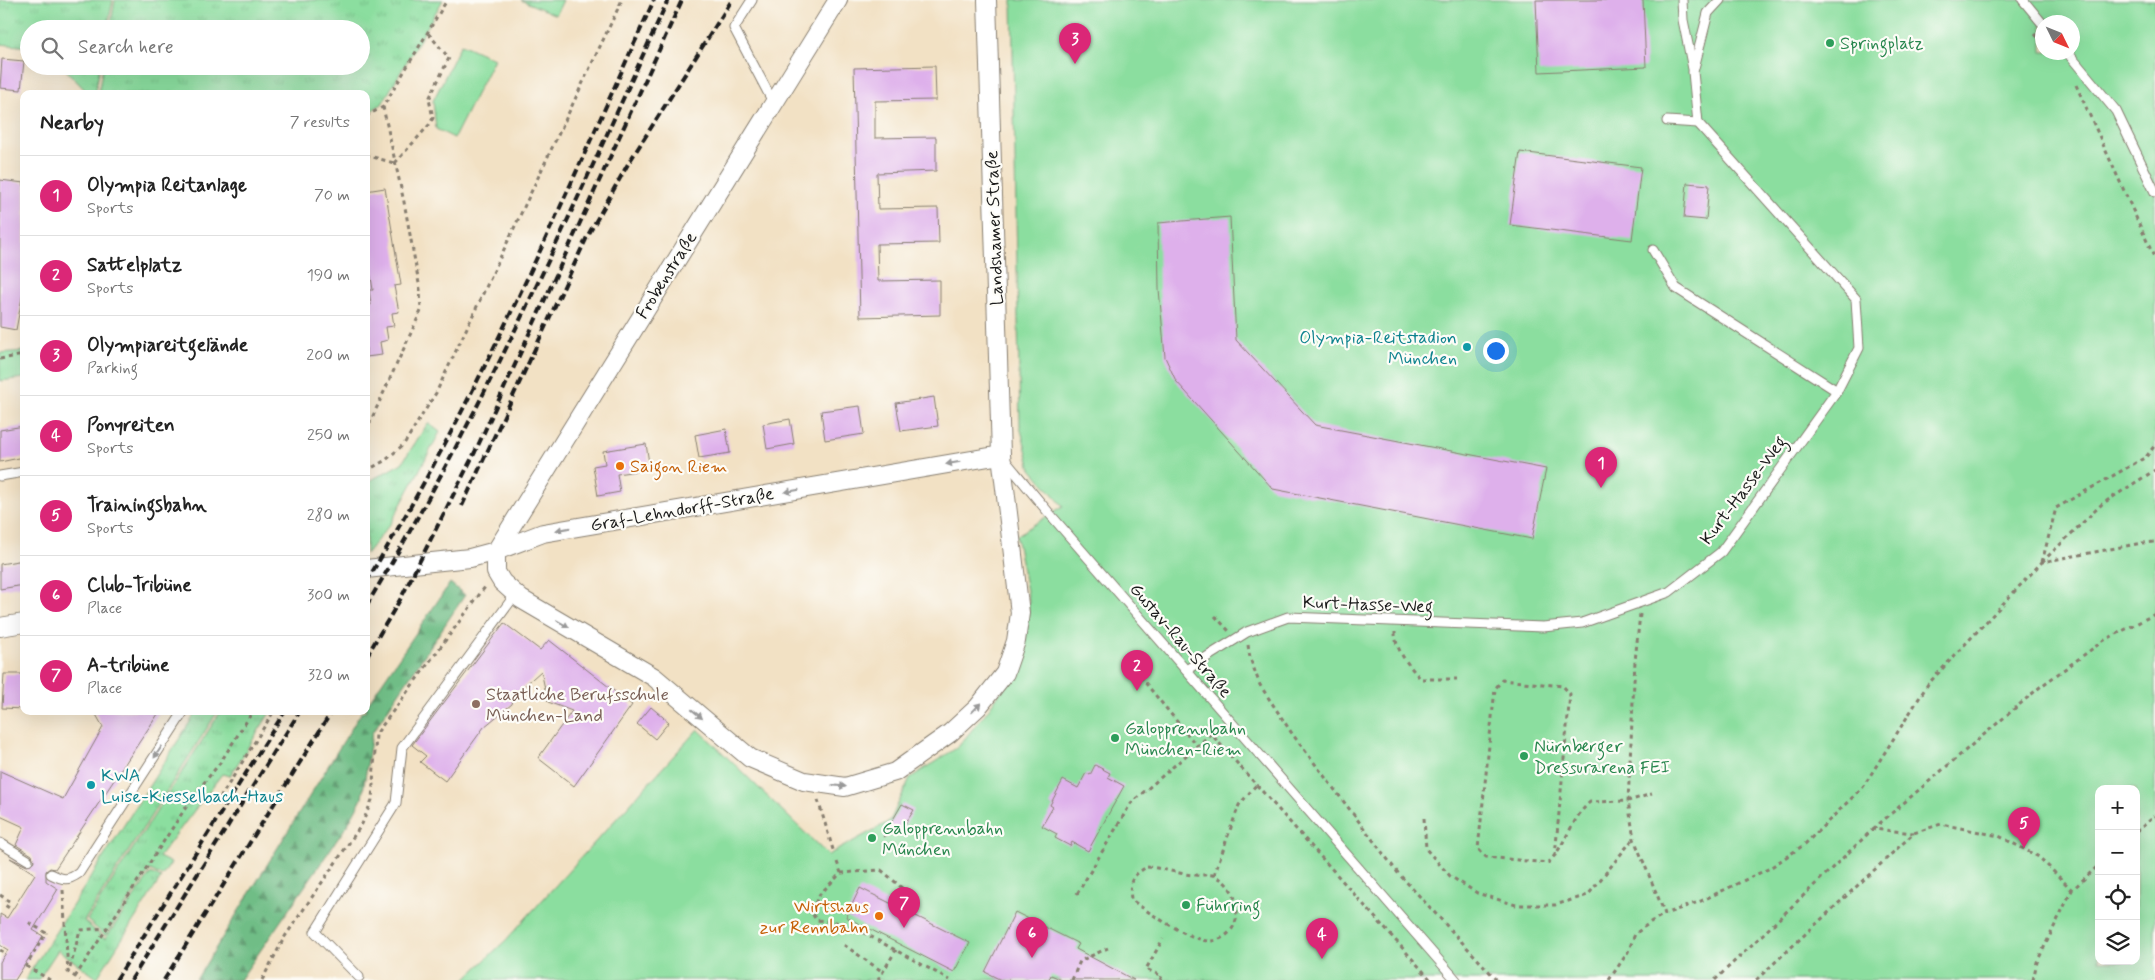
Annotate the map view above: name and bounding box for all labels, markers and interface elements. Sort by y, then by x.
north arrow [2035,15,2080,60]
search box [20,20,370,75]
pin: 3 [1059,23,1091,64]
place label: Springplatz [1840,32,1924,58]
icon: search [38,34,66,62]
text: Search here [78,35,174,60]
marker: Springplatz [1824,37,1836,49]
text: Nearby [40,109,104,137]
text: 7 results [290,112,350,133]
street label: Landshamer Straße [980,150,1010,306]
text: Olympia Reitanlage [87,173,247,198]
text: 1 [52,185,60,206]
text: 70 m [314,185,350,206]
text: Sports [87,198,133,219]
street label: Frobenstraße [631,227,703,324]
text: Sattelplatz [87,253,182,278]
text: 2 [52,265,60,286]
text: 190 m [307,265,350,286]
text: Sports [87,278,133,299]
place label: Olympia-Reitstadion München [1299,326,1457,371]
text: Olympiareitgelände [87,333,248,358]
your location [1483,338,1509,364]
marker: Olympia-Reitstadion München [1461,341,1473,353]
text: 3 [52,345,60,366]
text: 200 m [306,345,350,366]
text: Parking [87,358,138,379]
text: Ponyreiten [87,413,175,438]
text: 4 [51,425,61,446]
text: 250 m [307,425,350,446]
street label: Kurt-Hasse-Weg [1695,431,1794,551]
text: Sports [87,438,133,459]
pin: 1 [1585,447,1617,488]
place label: Saigon Riem [630,455,727,481]
marker: Saigon Riem [614,460,626,472]
one-way arrow [944,460,960,468]
street label: Graf-Lehndorff-Straße [589,482,776,538]
one-way arrow [784,487,800,495]
text: Trainingsbahn [87,493,207,518]
text: 5 [51,505,61,526]
text: 280 m [307,505,350,526]
text: Sports [87,518,133,539]
one-way arrow [555,526,571,534]
text: Club-Tribüne [87,573,192,598]
street label: Gustav-Rau-Straße [1124,578,1237,703]
text: 6 [52,585,60,606]
text: 300 m [307,585,350,606]
street label: Kurt-Hasse-Weg [1302,591,1434,621]
text: Place [87,598,122,619]
one-way arrow [556,619,570,628]
pin: 2 [1121,650,1153,691]
text: A-tribüne [87,653,169,678]
text: 7 [51,665,61,686]
text: 320 m [308,665,350,686]
text: Place [87,678,122,699]
place label: Staatliche Berufsschule München-Land [486,683,669,728]
marker: Staatliche Berufsschule München-Land [470,698,482,710]
one-way arrow [970,702,982,714]
one-way arrow [691,708,703,720]
place label: Galopprennbahn München-Riem [1125,717,1246,762]
marker: Galopprennbahn München-Riem [1109,732,1121,744]
place label: Nürnberger Dressurarena FEI [1534,735,1670,780]
one-way arrow [153,745,163,759]
marker: Nürnberger Dressurarena FEI [1518,750,1530,762]
place label: KWA Luise-Kiesselbach-Haus [101,764,283,809]
marker: KWA Luise-Kiesselbach-Haus [85,779,97,791]
one-way arrow [831,782,847,790]
map controls [2095,785,2140,965]
button: + [2095,785,2140,830]
pin: 5 [2008,807,2040,848]
place label: Galopprennbahn Műnchen [882,817,1003,862]
button: − [2095,830,2140,875]
marker: Galopprennbahn Műnchen [866,832,878,844]
button: locate [2095,875,2140,920]
pin: 7 [888,887,920,928]
place label: Führring [1196,894,1260,920]
place label: Wirtshaus zur Rennbahn [760,895,869,940]
marker: Führring [1180,899,1192,911]
marker: Wirtshaus zur Rennbahn [873,910,885,922]
pin: 6 [1016,917,1048,958]
pin: 4 [1306,918,1338,959]
button: layers [2095,920,2140,965]

